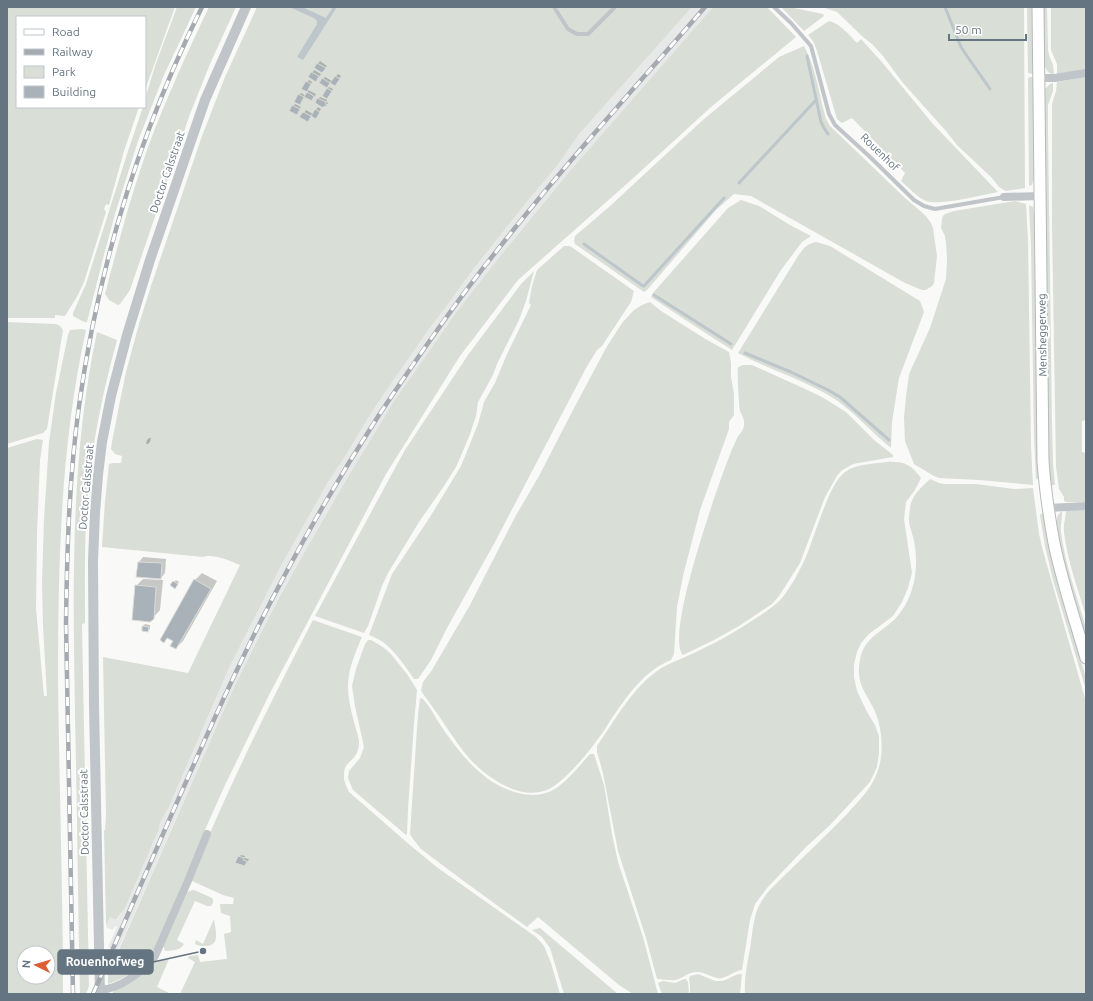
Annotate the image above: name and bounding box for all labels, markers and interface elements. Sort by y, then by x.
legend [16,16,146,108]
scale bar [949,16,1026,42]
text: 50 m [955,23,982,36]
text: Road [52,25,80,38]
text: Railway [52,45,93,58]
text: Park [52,65,76,78]
text: Building [52,85,96,98]
street label: Doctor Calsstraat [147,129,187,214]
street label: Rouenhof [858,131,902,174]
street label: Mensheggerweg [1035,293,1049,377]
street label: Doctor Calsstraat [76,443,96,530]
street label: Doctor Calsstraat [77,768,91,855]
north arrow [16,945,56,985]
callout: Rouenhofweg [58,950,153,974]
text: Rouenhofweg [66,955,144,968]
text: N [20,960,32,969]

